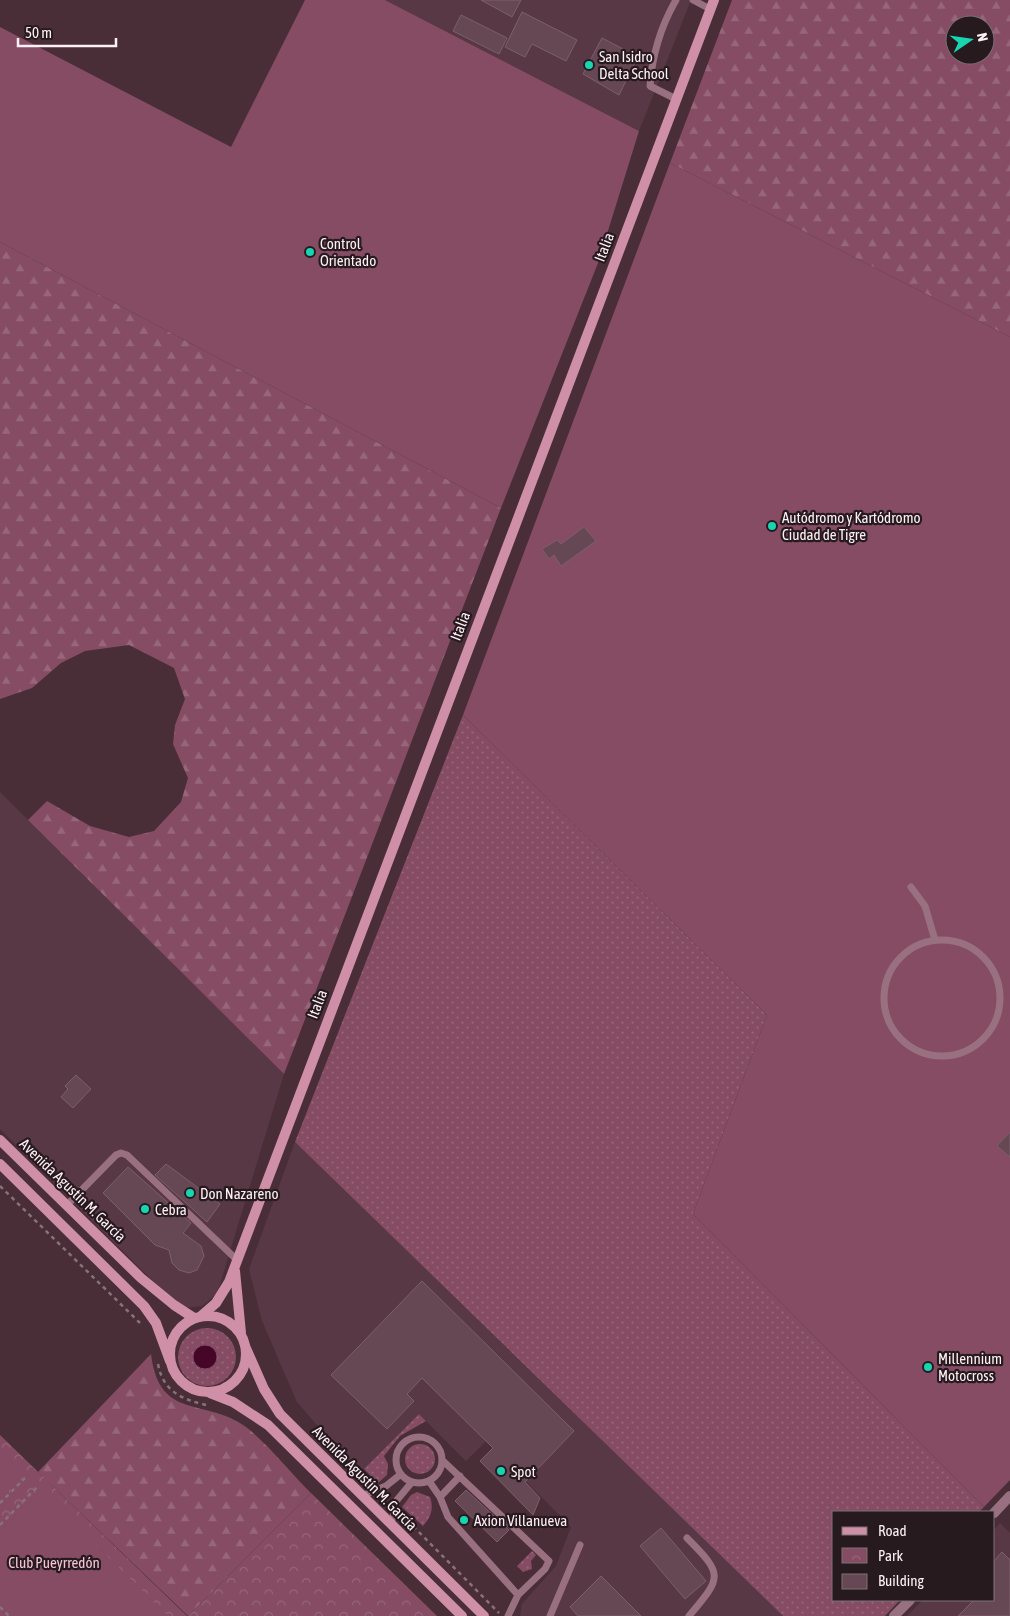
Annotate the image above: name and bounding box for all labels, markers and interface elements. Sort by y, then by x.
scale bar [18,15,115,47]
north arrow [945,15,995,65]
text: 50 m [25,24,52,41]
text: N [974,31,991,43]
place label: San Isidro Delta School [599,48,669,82]
marker: San Isidro Delta School [583,59,595,71]
street label: Italia [591,230,617,264]
place label: Control Orientado [320,235,376,269]
marker: Control Orientado [304,246,316,258]
place label: Autódromo y Kartódromo Ciudad de Tigre [782,509,921,543]
marker: Autódromo y Kartódromo Ciudad de Tigre [766,520,778,532]
street label: Italia [447,609,473,643]
street label: Italia [304,987,330,1021]
street label: Avenida Agustín M. García [17,1135,129,1245]
place label: Don Nazareno [200,1185,279,1202]
marker: Don Nazareno [184,1187,196,1199]
place label: Cebra [155,1201,187,1218]
marker: Cebra [139,1203,151,1215]
place label: Millennium Motocross [938,1350,1002,1384]
marker: Millennium Motocross [922,1361,934,1373]
street label: Avenida Agustín M. García [309,1422,421,1534]
place label: Spot [511,1463,536,1480]
marker: Spot [495,1465,507,1477]
legend [832,1511,995,1601]
place label: Axion Villanueva [474,1512,567,1529]
marker: Axion Villanueva [458,1514,470,1526]
text: Road [878,1522,907,1539]
text: Park [878,1547,903,1564]
park label: Club Pueyrredón [8,1554,100,1571]
text: Building [878,1572,924,1589]

